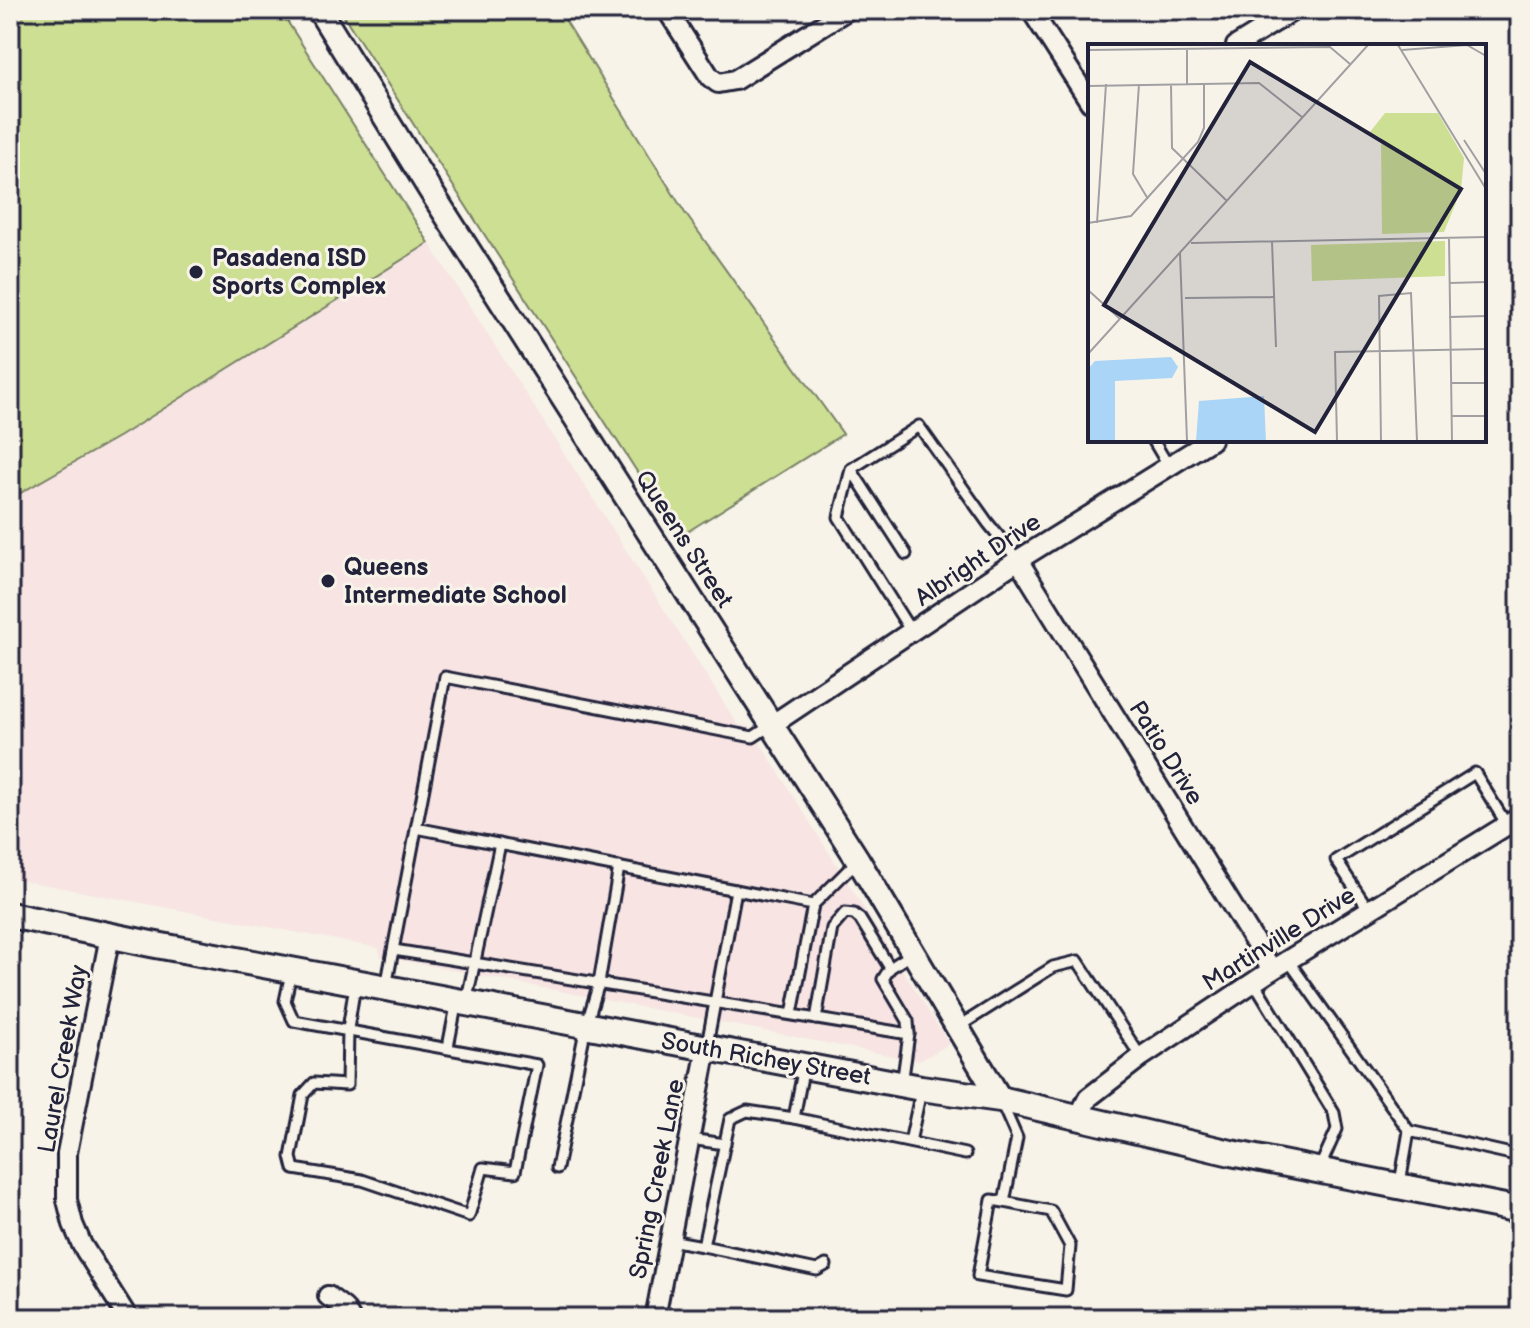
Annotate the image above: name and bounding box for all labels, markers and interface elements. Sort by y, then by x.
inset map [1088,44,1486,442]
place label: Pasadena ISD Sports Complex [212,244,386,301]
marker: Pasadena ISD Sports Complex [187,263,205,281]
street label: Queens Street [629,465,739,614]
street label: Albright Drive [910,507,1046,613]
place label: Queens Intermediate School [344,553,567,610]
marker: Queens Intermediate School [319,572,337,590]
street label: Patio Drive [1123,696,1209,810]
street label: Martinville Drive [1197,880,1361,998]
street label: Laurel Creek Way [32,963,94,1155]
street label: South Richey Street [659,1026,874,1092]
street label: Spring Creek Lane [623,1077,691,1281]

